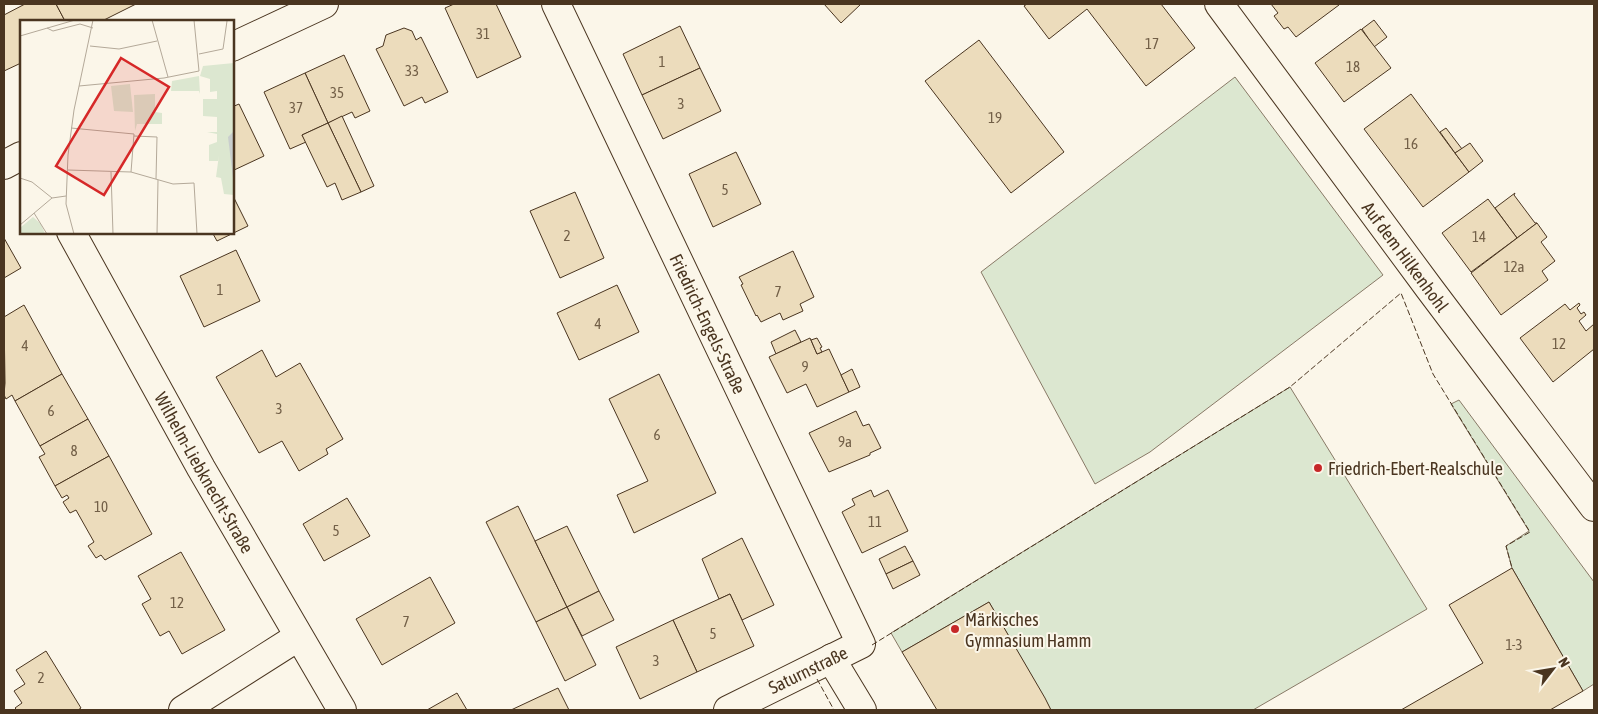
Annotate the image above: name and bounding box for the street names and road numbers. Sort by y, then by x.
street label: Auf dem Hilkenhohl [1358,197,1454,316]
street label: Friedrich-Engels-Straße [666,250,751,397]
street label: Wilhelm-Liebknecht-Straße [151,388,259,557]
street label: Saturnstraße [765,642,851,698]

